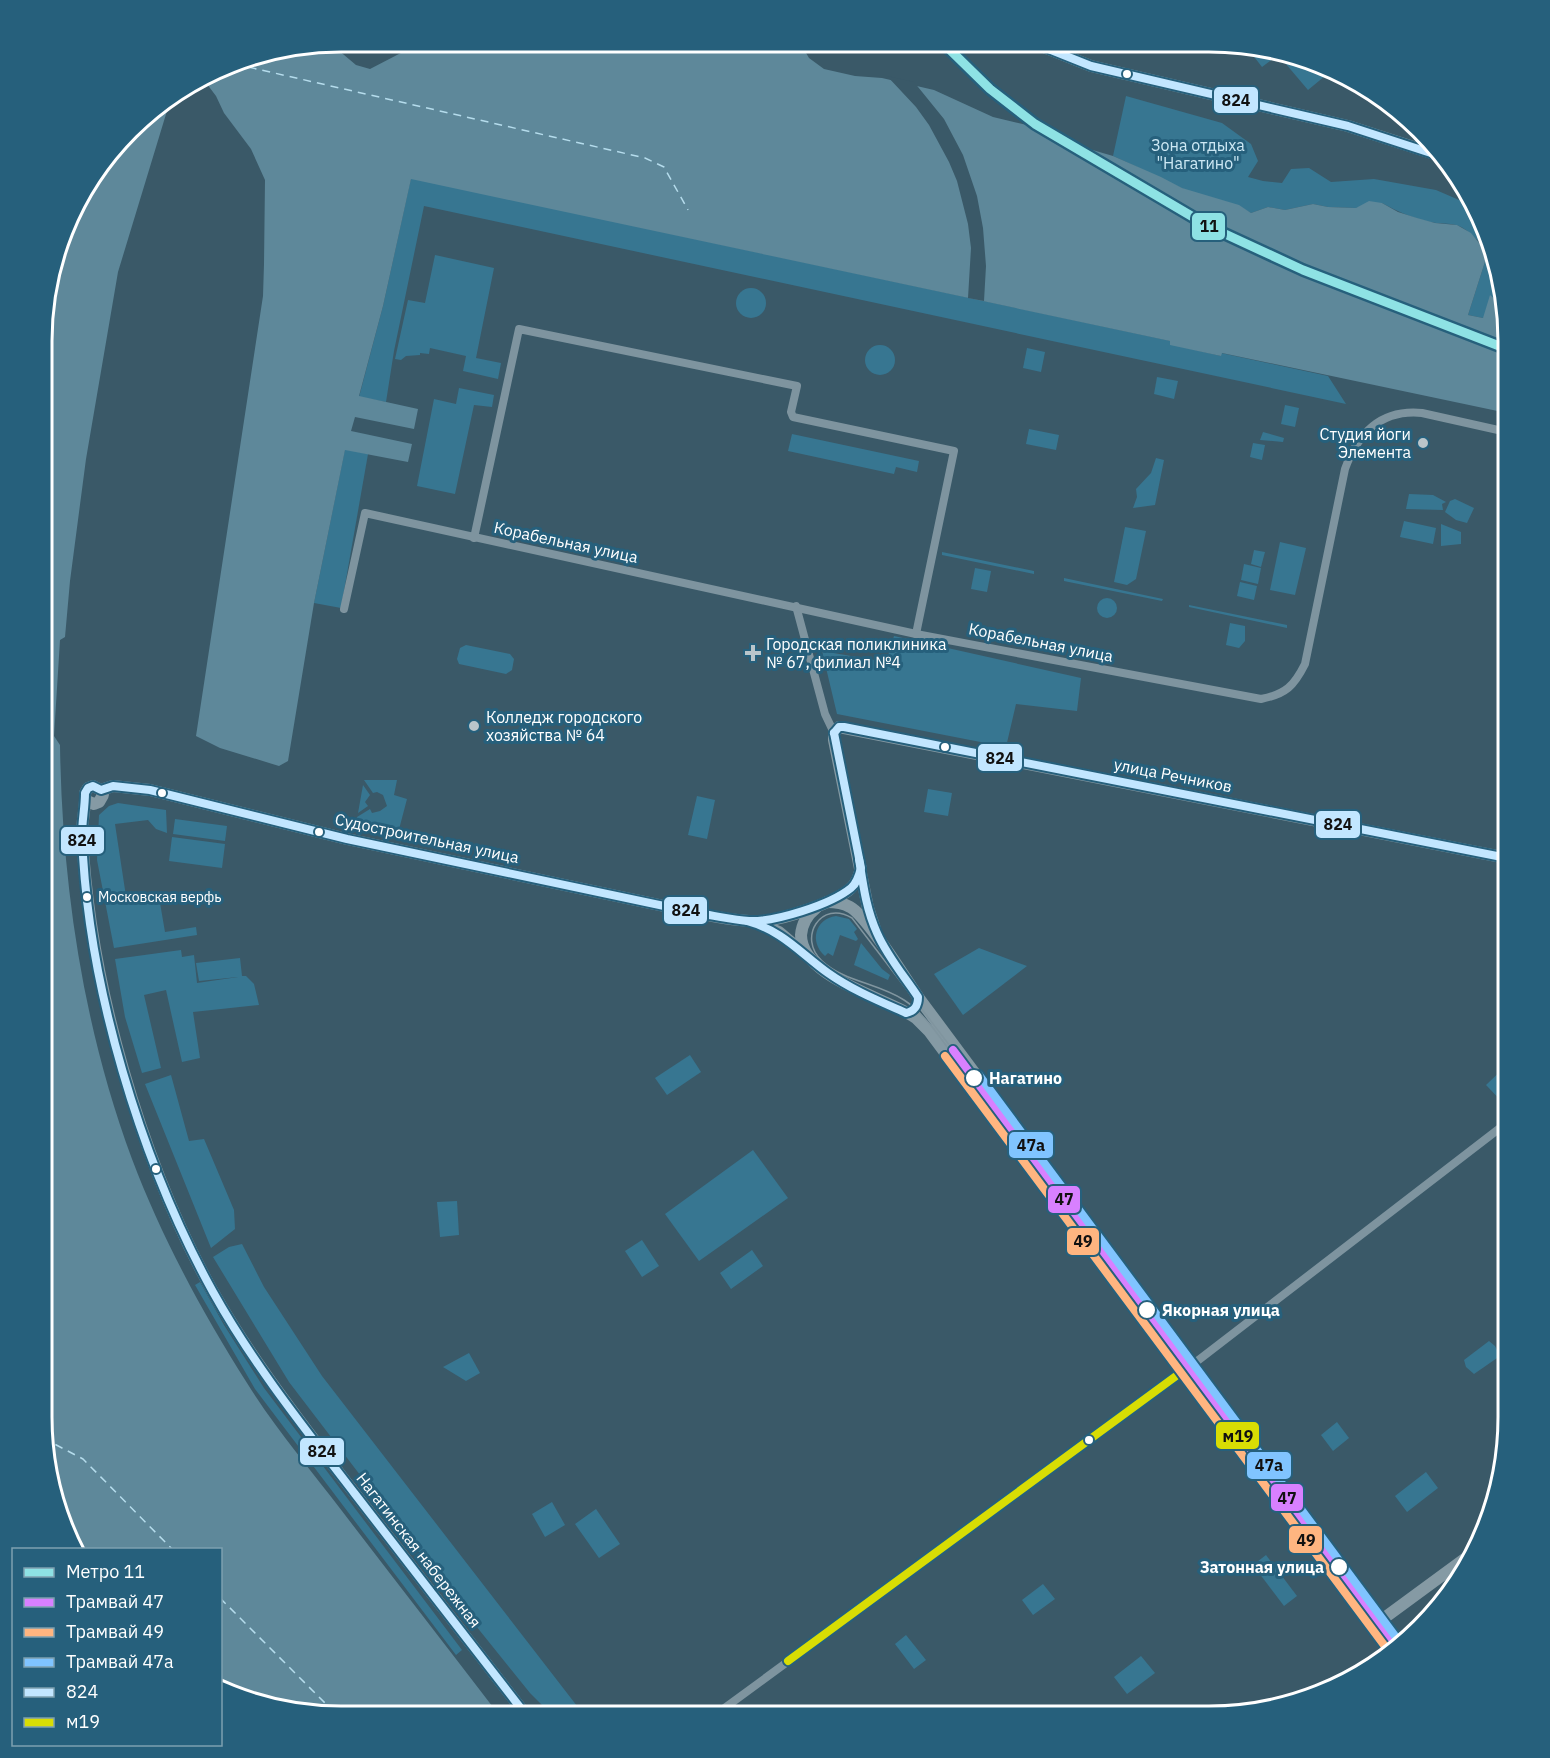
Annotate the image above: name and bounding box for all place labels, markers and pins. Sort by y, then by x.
unlabelled marker [1121,68,1133,80]
place label: Студия йоги Элемента [1320,424,1411,462]
marker: Студия йоги Элемента [1416,436,1430,450]
place label: Городская поликлиника № 67, филиал №4 [766,634,947,672]
marker: Городская поликлиника № 67, филиал №4 [744,644,762,662]
place label: Колледж городского хозяйства № 64 [486,707,642,745]
marker: Колледж городского хозяйства № 64 [467,719,481,733]
unlabelled marker [939,741,951,753]
unlabelled marker [156,787,168,799]
unlabelled marker [313,826,325,838]
place label: Московская верфь [98,888,222,906]
marker: Московская верфь [81,891,93,903]
marker: Нагатино [964,1068,984,1088]
place label: Нагатино [989,1068,1062,1088]
unlabelled marker [150,1163,162,1175]
marker: Якорная улица [1137,1300,1157,1320]
place label: Якорная улица [1162,1300,1280,1320]
unlabelled marker [1083,1434,1095,1446]
place label: Затонная улица [1200,1557,1324,1577]
marker: Затонная улица [1329,1557,1349,1577]

